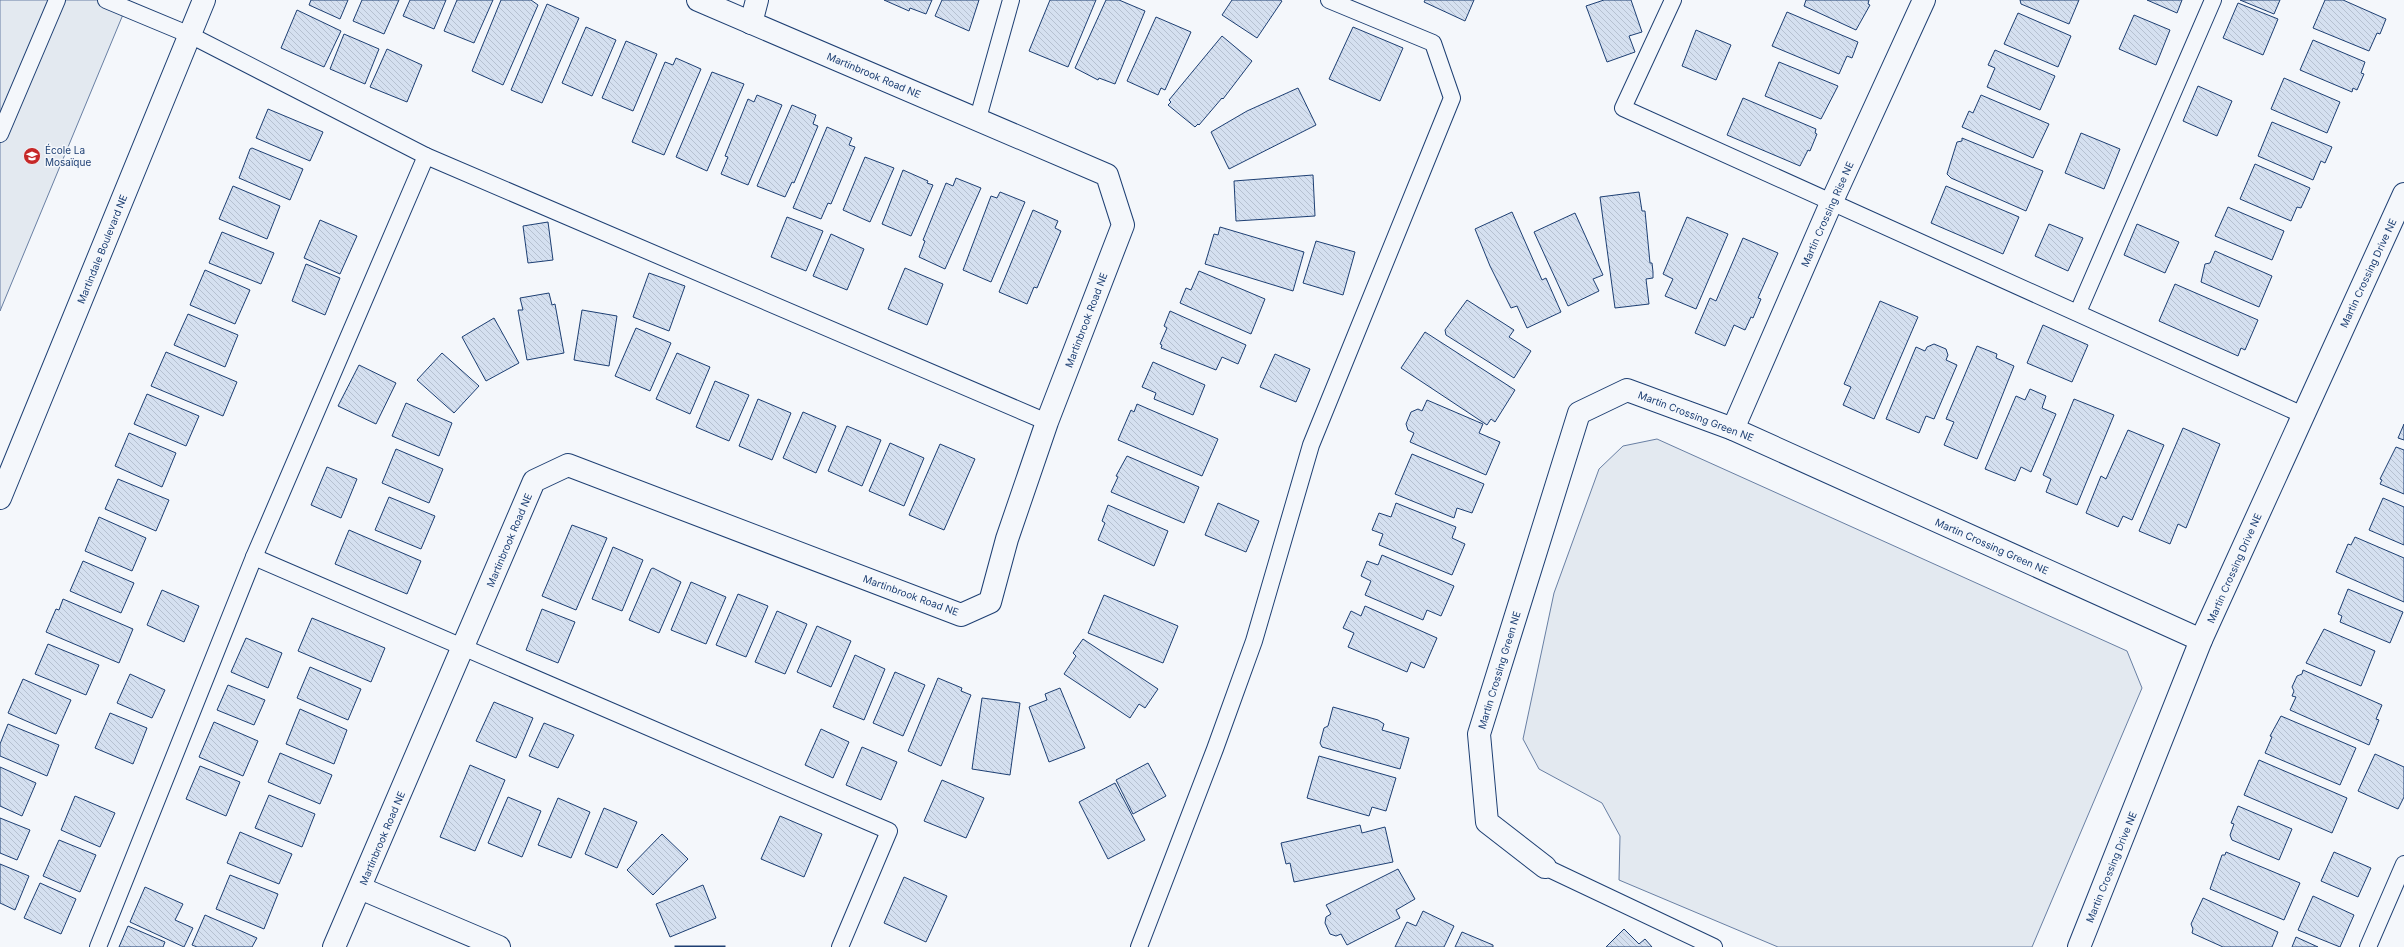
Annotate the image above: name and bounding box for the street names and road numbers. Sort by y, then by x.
street label: Martinbrook Road NE [825,50,923,100]
street label: Martin Crossing Rise NE [1798,159,1856,269]
street label: Martindale Boulevard NE [75,193,129,305]
street label: Martin Crossing Drive NE [2337,217,2399,329]
street label: Martinbrook Road NE [1062,271,1110,369]
street label: Martin Crossing Green NE [1637,388,1755,444]
street label: Martinbrook Road NE [484,491,534,589]
street label: Martin Crossing Drive NE [2204,511,2264,625]
street label: Martin Crossing Green NE [1934,516,2050,576]
street label: Martinbrook Road NE [862,572,960,618]
street label: Martin Crossing Green NE [1475,610,1523,730]
street label: Martinbrook Road NE [357,789,407,887]
street label: Martin Crossing Drive NE [2083,810,2139,924]

